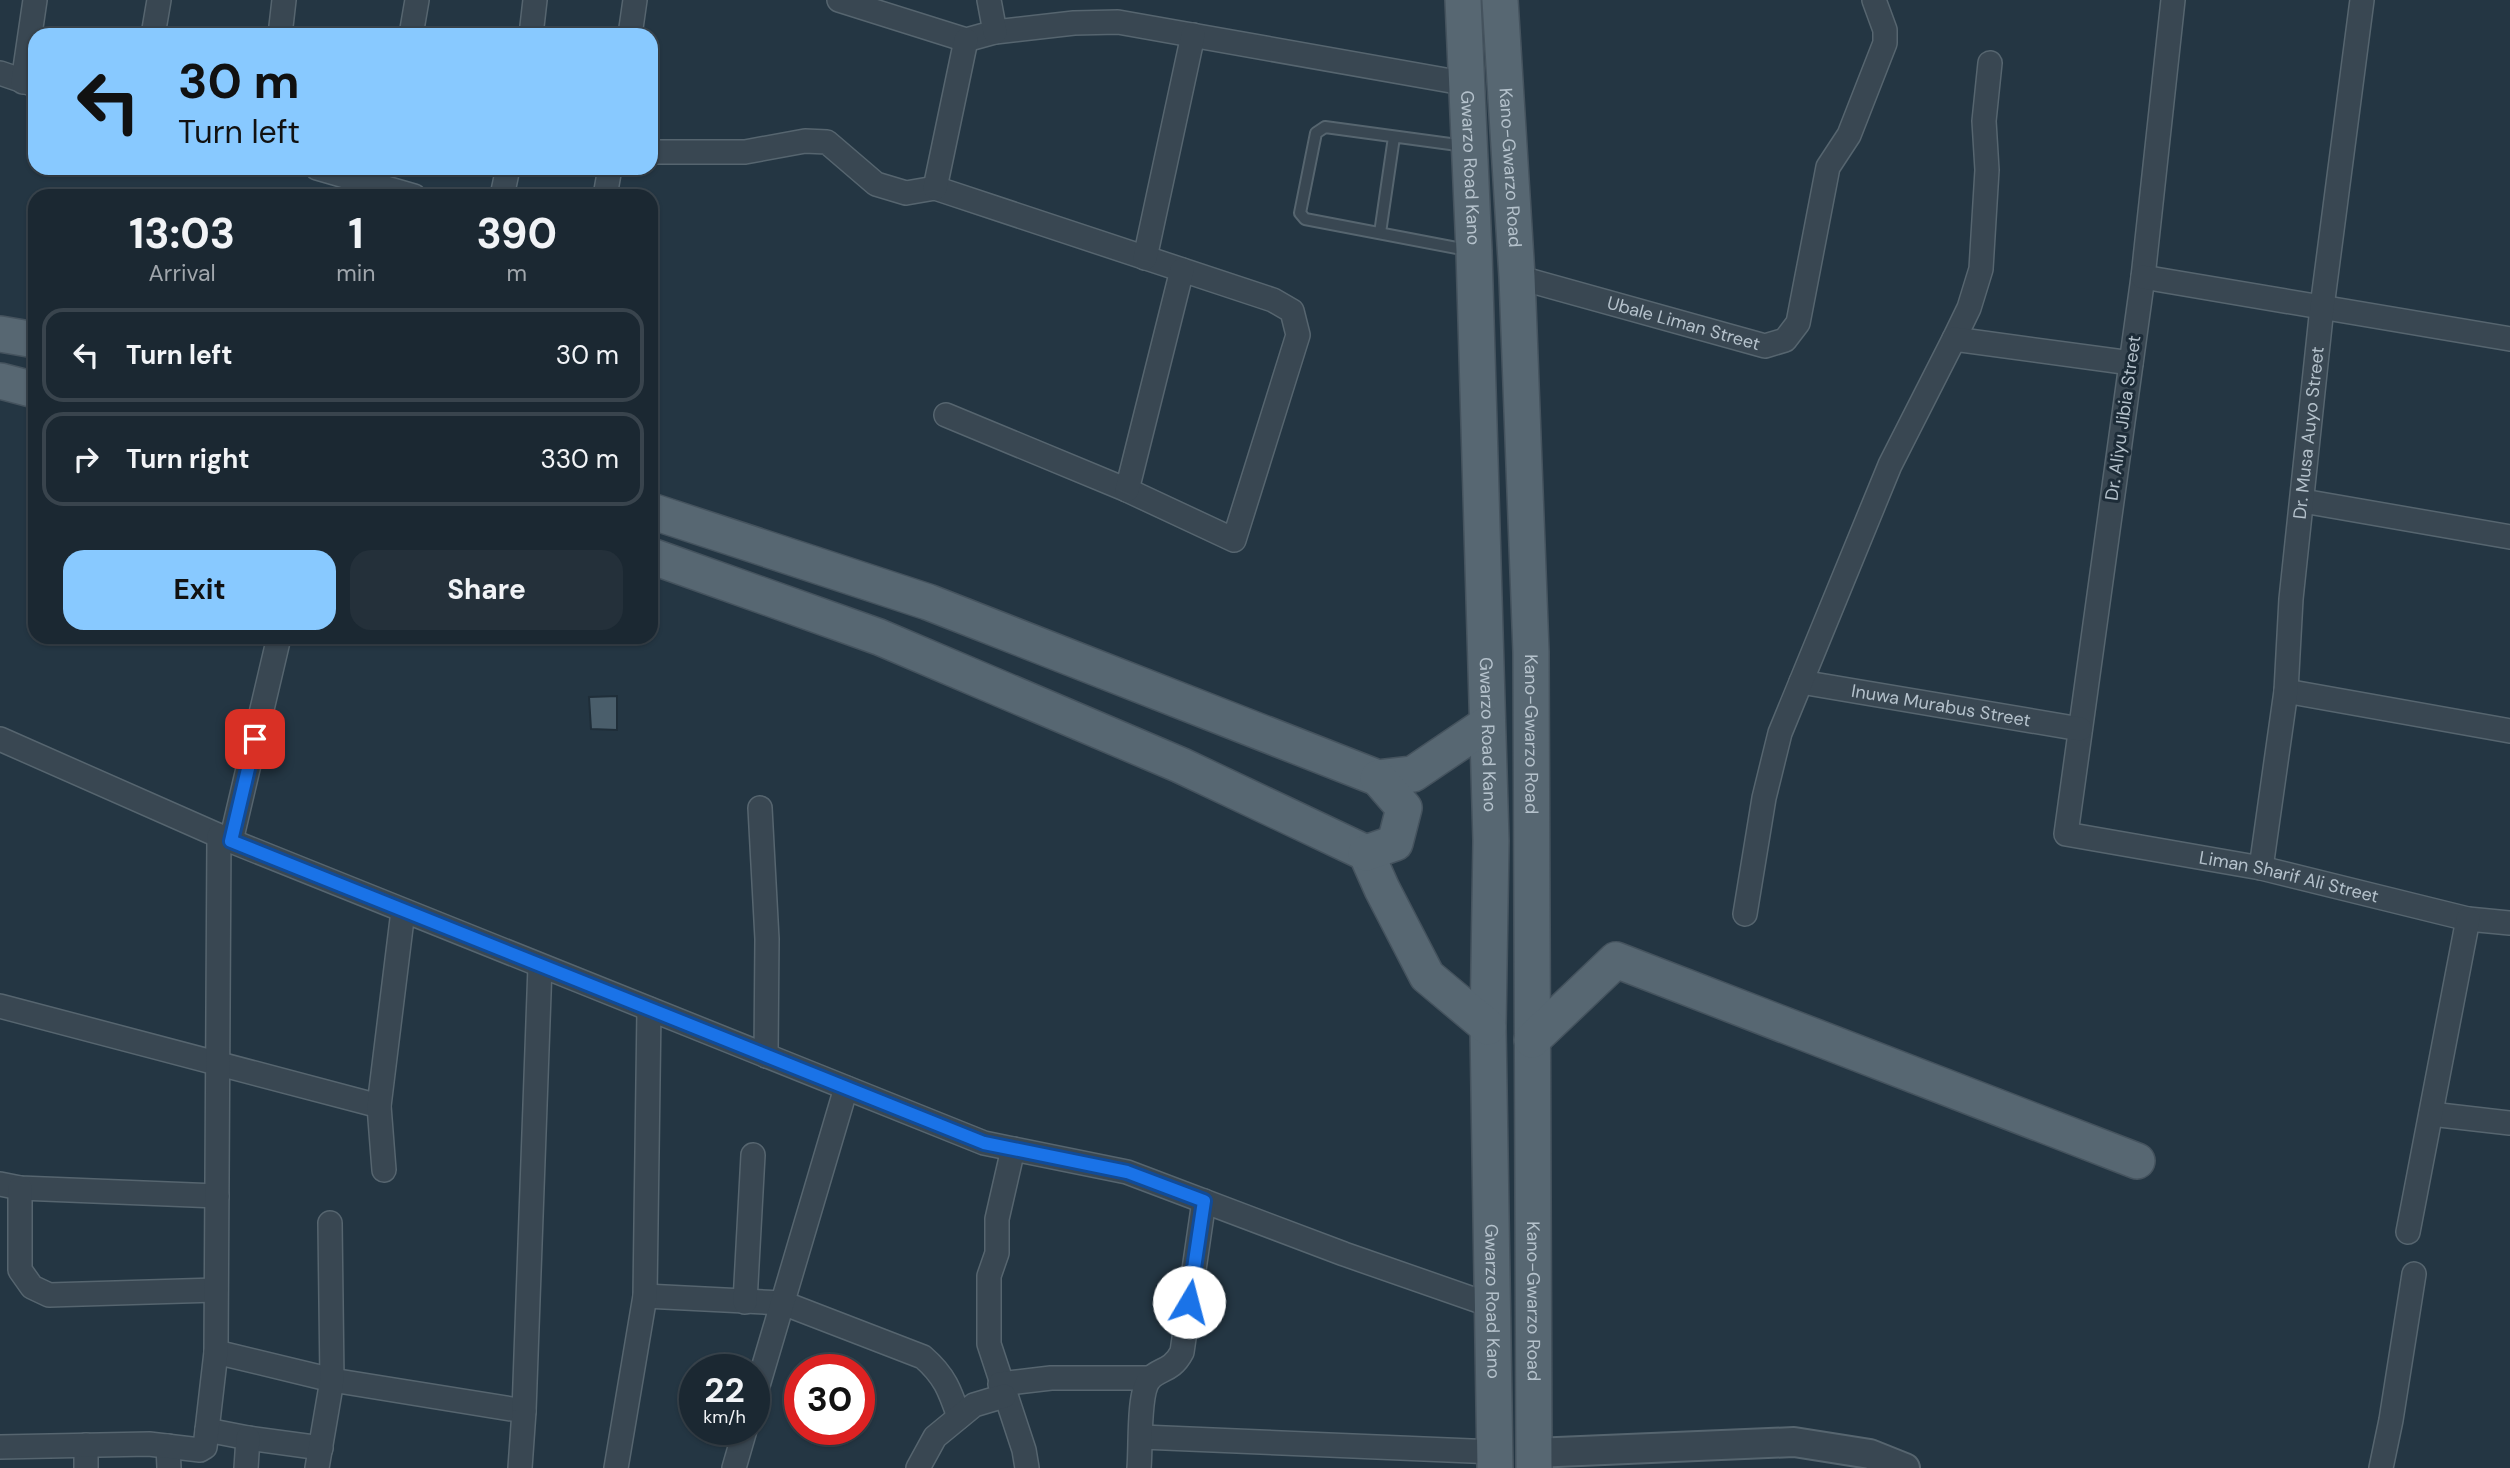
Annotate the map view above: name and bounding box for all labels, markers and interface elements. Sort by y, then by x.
text: 30 m [178,49,300,113]
icon: left [63,56,154,147]
street label: Kano-Gwarzo Road [1493,87,1527,248]
street label: Gwarzo Road Kano [1455,90,1486,246]
text: Turn left [178,111,300,153]
text: 13:03 [129,206,235,261]
text: 1 [348,206,363,261]
text: 390 [476,206,557,261]
text: Arrival [149,258,216,288]
text: min [336,258,375,288]
text: m [506,258,527,288]
street label: Ubale Liman Street [1604,291,1763,356]
street label: Dr. Aliyu Jibia Street [2100,334,2146,502]
icon: left [67,336,105,374]
text: Turn left [126,338,233,372]
text: 30 m [556,338,619,372]
street label: Dr. Musa Auyo Street [2288,345,2330,520]
icon: right [67,440,105,478]
text: Turn right [126,442,250,476]
text: 330 m [540,442,619,476]
button: Exit [63,550,336,630]
button: Share [350,550,623,630]
street label: Kano-Gwarzo Road [1519,654,1544,814]
street label: Gwarzo Road Kano [1474,657,1502,812]
street label: Inuwa Murabus Street [1850,679,2032,732]
pin [225,709,285,769]
icon: arrive [236,720,274,758]
street label: Liman Sharif Ali Street [2197,845,2381,909]
street label: Kano-Gwarzo Road [1521,1221,1546,1381]
street label: Gwarzo Road Kano [1479,1224,1506,1379]
position arrow [1152,1265,1226,1339]
speed limit sign: 30 [784,1354,875,1445]
text: 22 [704,1367,745,1413]
text: km/h [703,1405,746,1429]

